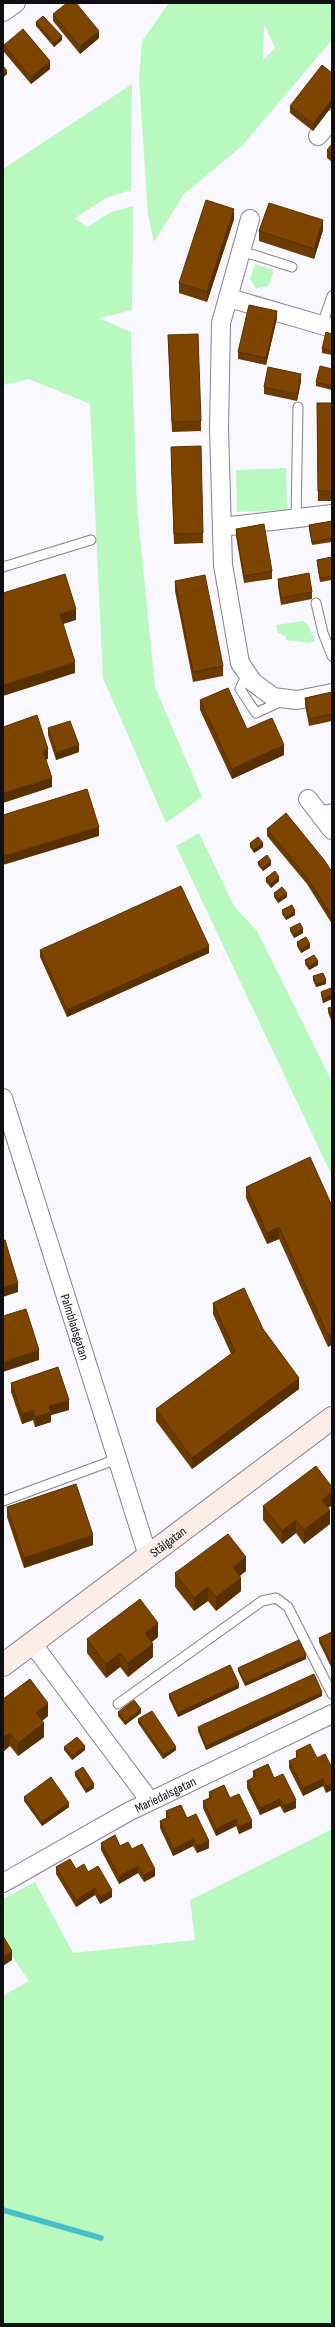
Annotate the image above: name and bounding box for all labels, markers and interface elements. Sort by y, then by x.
street label: Palmbladsgatan [57,1292,92,1362]
street label: Stålgatan [147,1523,190,1561]
street label: Mariedalsgatan [132,1774,199,1817]

